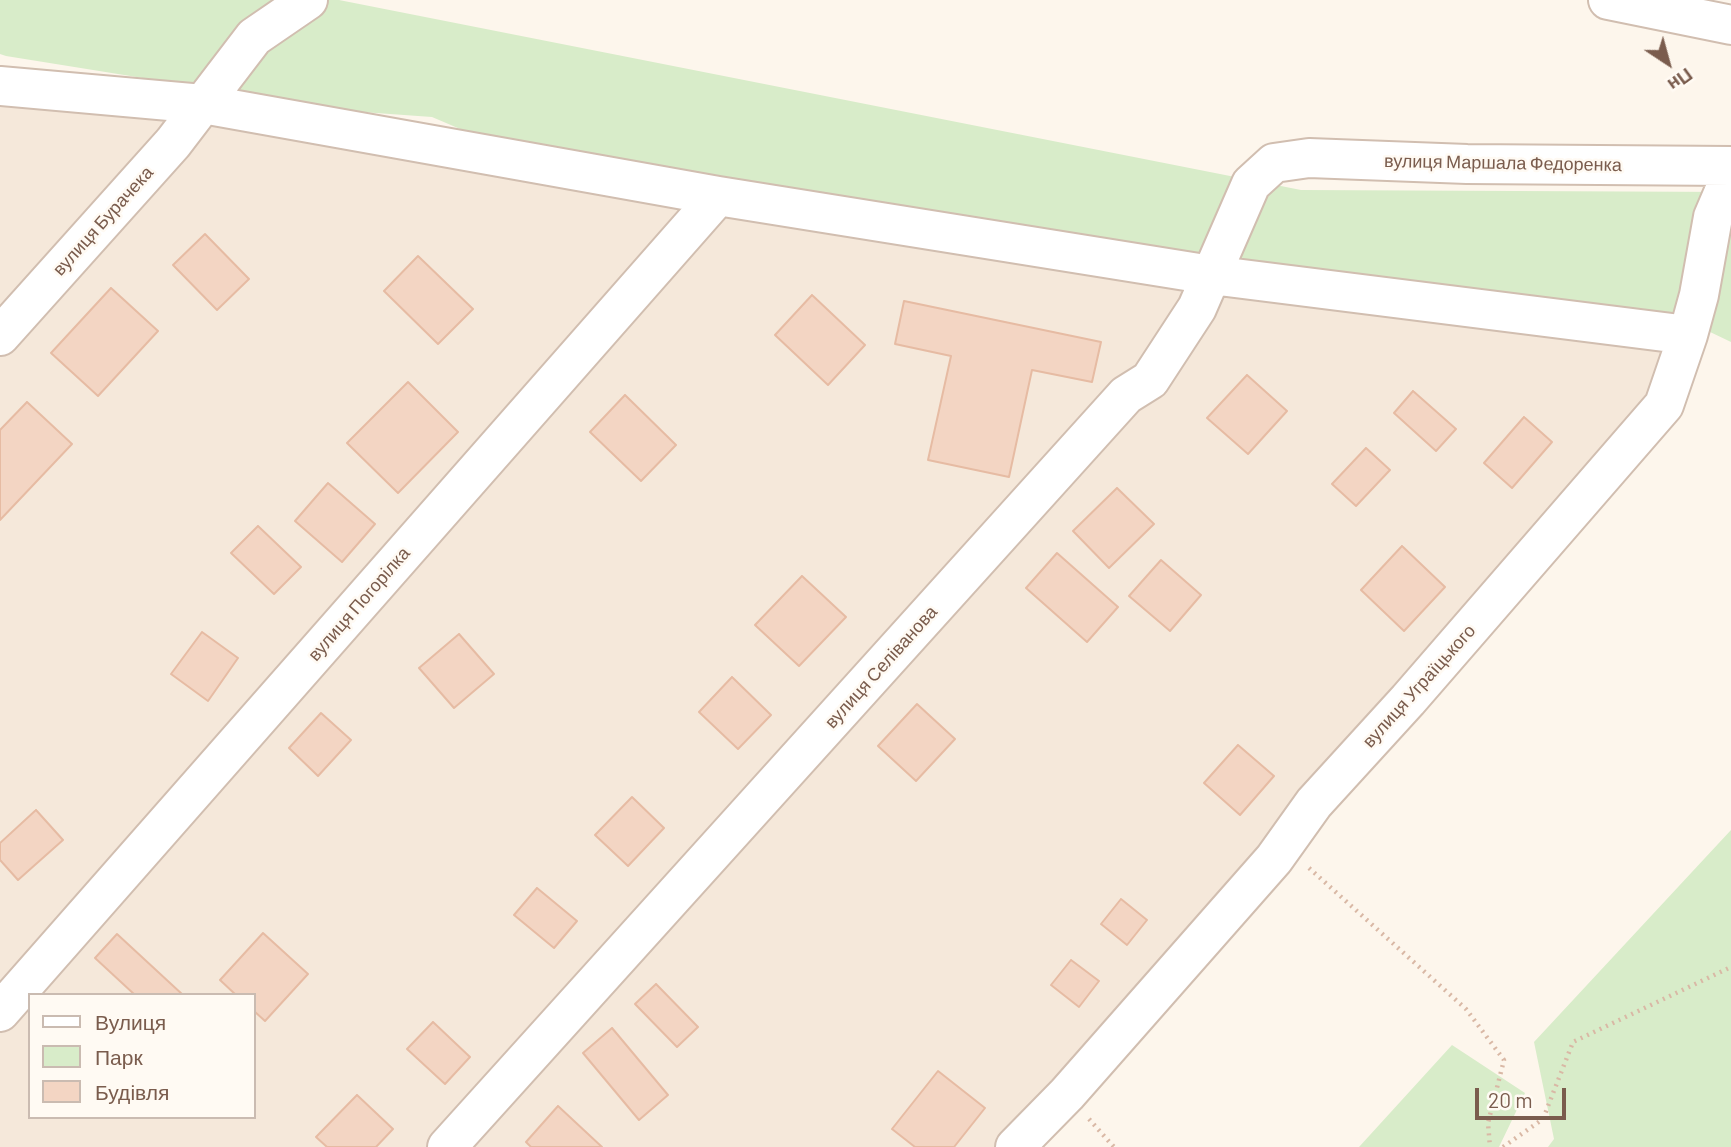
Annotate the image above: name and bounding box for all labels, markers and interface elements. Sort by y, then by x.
north arrow [1633,28,1703,98]
text: Пн [1664,64,1698,97]
street label: вулиця Маршала Федоренка [1384,150,1622,176]
street label: вулиця Бурачека [48,162,158,280]
street label: вулиця Погорілка [304,543,414,665]
street label: вулиця Селіванова [820,601,942,733]
street label: вулиця Уграїцького [1358,620,1480,752]
legend [28,993,256,1119]
text: Вулиця [95,1009,166,1034]
text: Парк [95,1044,143,1069]
scale bar [1479,1074,1570,1118]
text: Будівля [95,1079,169,1104]
text: 20 m [1488,1087,1533,1112]

